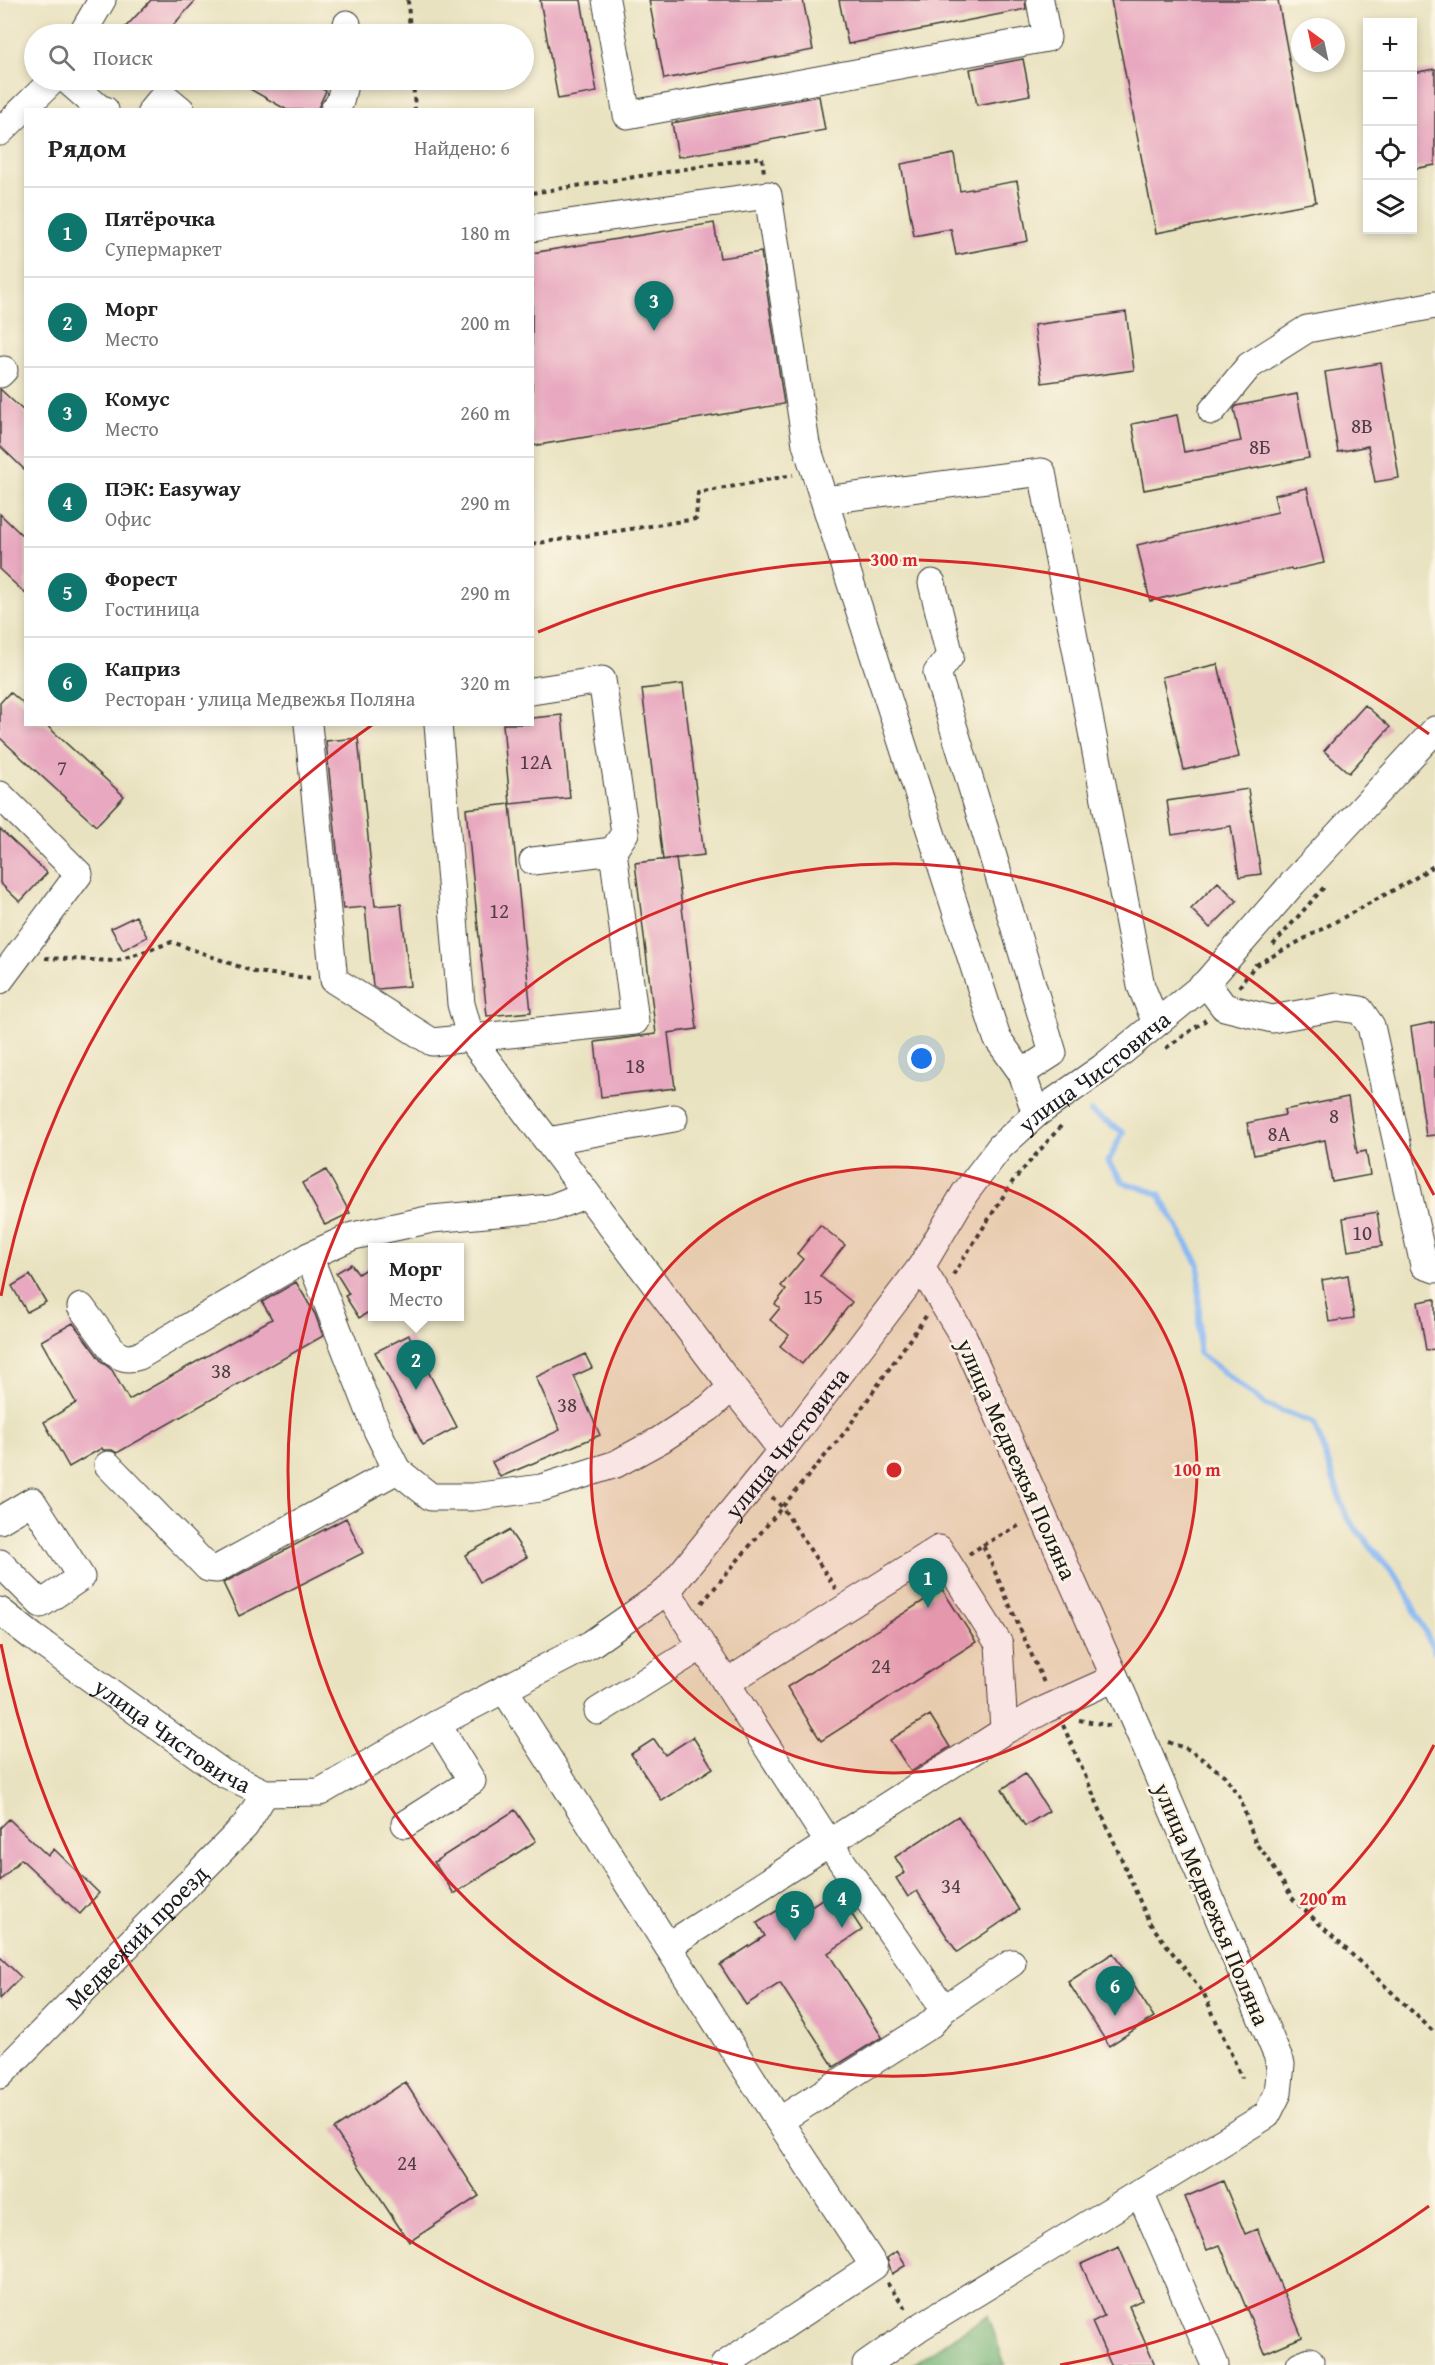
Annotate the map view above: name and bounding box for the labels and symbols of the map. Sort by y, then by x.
north arrow [1291,18,1345,72]
pin: 3 [634,282,674,331]
house number: 8В [1351,410,1373,441]
house number: 8Б [1249,431,1271,462]
text: 300 m [870,546,918,573]
house number: 12А [520,746,553,777]
house number: 7 [57,752,67,783]
house number: 12 [489,895,509,926]
street label: улица Чистовича [1009,1001,1178,1141]
your location [907,1044,936,1073]
house number: 18 [625,1050,645,1081]
house number: 8 [1329,1100,1339,1131]
house number: 8А [1268,1118,1291,1149]
house number: 10 [1352,1217,1372,1248]
house number: 15 [803,1281,823,1312]
street label: улица Медвежья Поляна [948,1332,1086,1586]
pin: 2 [396,1340,436,1390]
house number: 38 [211,1355,231,1386]
street label: улица Чистовича [715,1359,857,1527]
house number: 38 [557,1389,577,1420]
text: 100 m [1173,1456,1221,1483]
centre of rings [884,1460,904,1480]
pin: 1 [908,1558,948,1608]
house number: 24 [871,1650,891,1681]
street label: улица Чистовича [86,1668,257,1802]
street label: улица Медвежья Поляна [1145,1776,1279,2031]
street label: Медвежий проезд [57,1856,216,2017]
house number: 34 [941,1870,961,1901]
pin: 4 [822,1878,862,1928]
text: 200 m [1299,1885,1347,1912]
pin: 5 [776,1892,814,1941]
pin: 6 [1096,1966,1134,2016]
house number: 24 [397,2147,417,2178]

